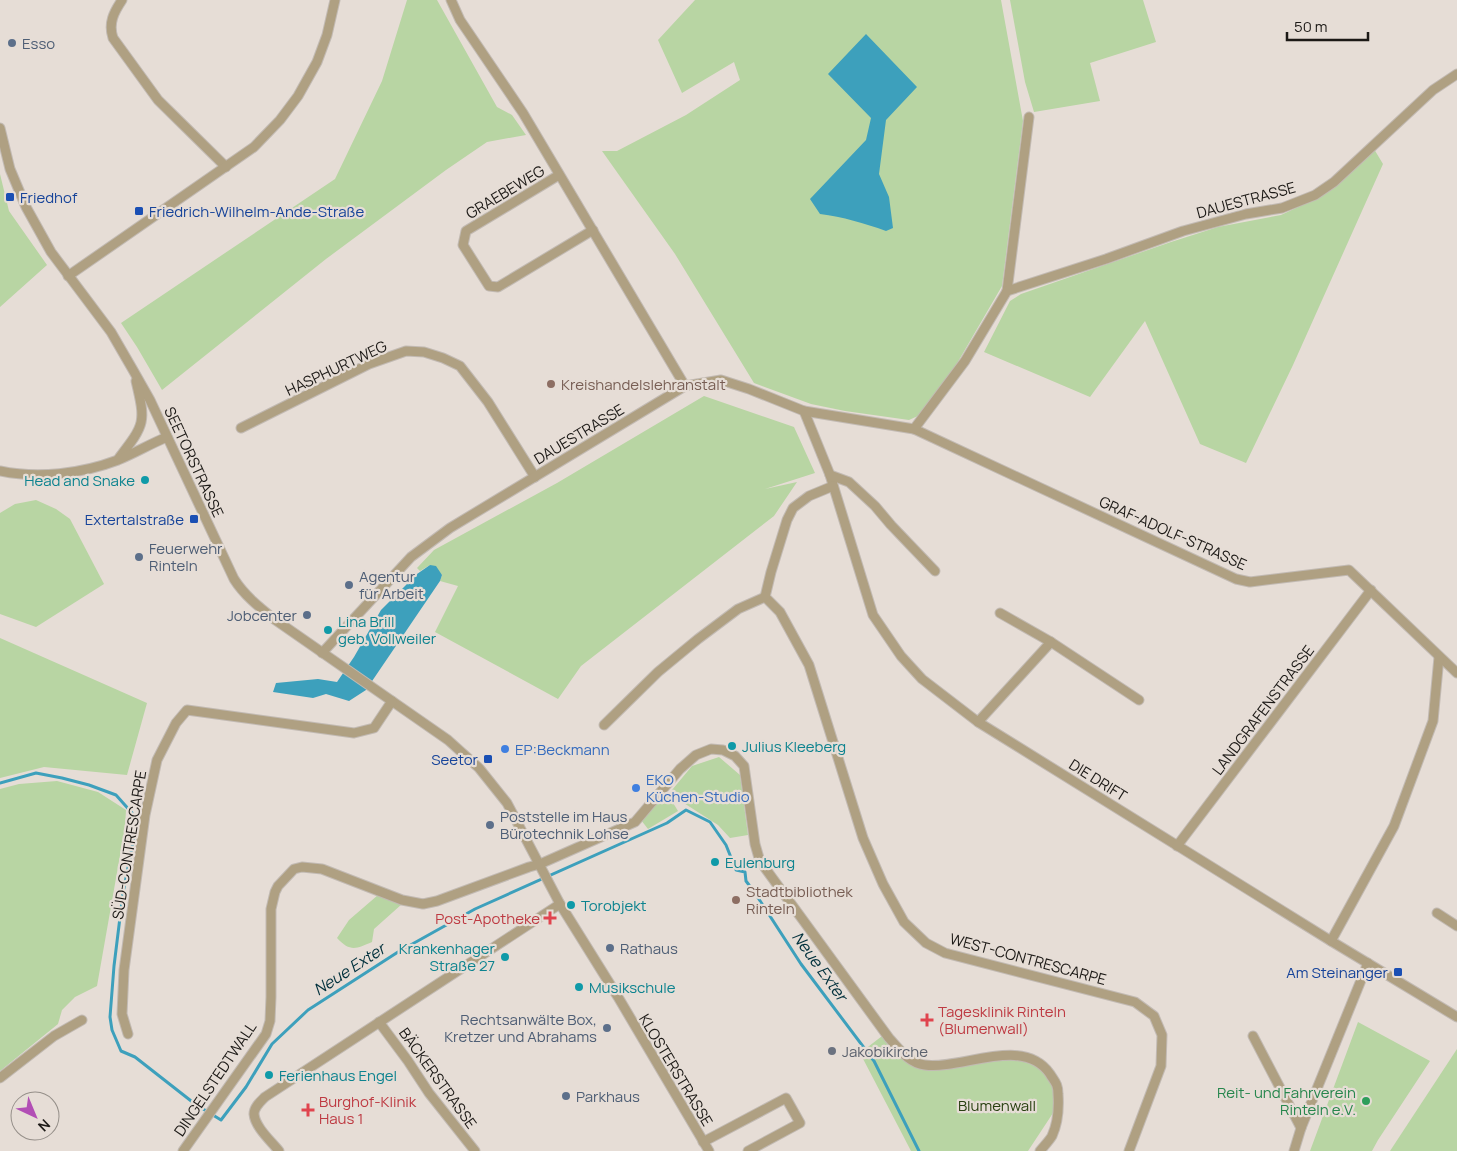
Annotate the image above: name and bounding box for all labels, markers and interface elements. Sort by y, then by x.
scale bar [1287,10,1368,42]
text: 50 m [1294,16,1328,37]
place label: Esso [22,33,55,54]
marker: Esso [6,37,18,49]
street label: GRAEBEWEG [462,160,549,224]
street label: DAUESTRASSE [1194,177,1298,223]
place label: Friedhof [20,187,78,208]
marker: Friedhof [4,191,16,203]
place label: Friedrich-Wilhelm-Ande-Straße [149,201,364,222]
marker: Friedrich-Wilhelm-Ande-Straße [133,205,145,217]
street label: HASPHURTWEG [282,335,391,401]
place label: Kreishandelslehranstalt [561,374,726,395]
marker: Kreishandelslehranstalt [545,378,557,390]
street label: DAUESTRASSE [530,399,628,469]
street label: SEETORSTRASSE [159,403,229,521]
place label: Head and Snake [24,470,135,491]
marker: Head and Snake [139,474,151,486]
street label: GRAF-ADOLF-STRASSE [1096,491,1250,575]
place label: Extertalstraße [85,509,184,530]
marker: Extertalstraße [188,513,200,525]
place label: Feuerwehr Rinteln [149,538,223,576]
marker: Feuerwehr Rinteln [133,551,145,563]
place label: Agentur für Arbeit [359,566,424,604]
marker: Agentur für Arbeit [343,579,355,591]
place label: Jobcenter [227,605,298,626]
marker: Jobcenter [301,609,313,621]
place label: Lina Brill geb. Vollweiler [338,611,437,649]
marker: Lina Brill geb. Vollweiler [322,624,334,636]
street label: LANDGRAFENSTRASSE [1207,641,1319,779]
place label: Julius Kleeberg [742,736,846,757]
place label: EP:Beckmann [515,739,610,760]
marker: Julius Kleeberg [726,740,738,752]
marker: EP:Beckmann [499,743,511,755]
place label: Seetor [431,749,479,770]
marker: Seetor [482,753,494,765]
street label: DIE DRIFT [1065,754,1131,806]
street label: SÜD-CONTRESCARPE [107,769,151,921]
place label: EKO Küchen-Studio [646,769,750,807]
marker: EKO Küchen-Studio [630,782,642,794]
place label: Poststelle im Haus Bürotechnik Lohse [500,806,629,844]
marker: Poststelle im Haus Bürotechnik Lohse [484,819,496,831]
place label: Eulenburg [725,852,795,873]
marker: Eulenburg [709,856,721,868]
place label: Stadtbibliothek Rinteln [746,881,853,919]
marker: Stadtbibliothek Rinteln [730,894,742,906]
place label: Torobjekt [581,895,647,916]
marker: Torobjekt [565,899,577,911]
place label: Post-Apotheke [435,908,540,929]
marker: Post-Apotheke [544,912,556,924]
water label: Neue Exter [787,927,854,1007]
street label: WEST-CONTRESCARPE [947,928,1109,990]
water label: Neue Exter [309,936,391,1000]
place label: Krankenhager Straße 27 [399,938,496,976]
place label: Rathaus [620,938,678,959]
marker: Rathaus [604,942,616,954]
marker: Krankenhager Straße 27 [499,951,511,963]
place label: Am Steinanger [1286,962,1389,983]
marker: Am Steinanger [1392,966,1404,978]
place label: Musikschule [589,977,676,998]
marker: Musikschule [573,981,585,993]
place label: Tagesklinik Rinteln (Blumenwall) [938,1001,1066,1039]
place label: Rechtsanwälte Box, Kretzer und Abrahams [444,1009,597,1047]
street label: KLOSTERSTRASSE [634,1010,718,1130]
marker: Tagesklinik Rinteln (Blumenwall) [920,1013,934,1027]
street label: DINGELSTEDTWALL [169,1017,261,1140]
marker: Rechtsanwälte Box, Kretzer und Abrahams [601,1022,613,1034]
street label: BÄCKERSTRASSE [394,1023,482,1133]
place label: Jakobikirche [842,1041,928,1062]
marker: Jakobikirche [826,1045,838,1057]
place label: Ferienhaus Engel [279,1065,397,1086]
marker: Ferienhaus Engel [263,1069,275,1081]
place label: Reit- und Fahrverein Rinteln e.V. [1217,1082,1356,1120]
place label: Parkhaus [576,1086,640,1107]
marker: Parkhaus [560,1090,572,1102]
north arrow [10,1091,60,1141]
place label: Burghof-Klinik Haus 1 [319,1091,417,1129]
park label: Blumenwall [958,1095,1036,1116]
marker: Reit- und Fahrverein Rinteln e.V. [1360,1095,1372,1107]
marker: Burghof-Klinik Haus 1 [301,1103,315,1117]
text: N [34,1115,55,1136]

